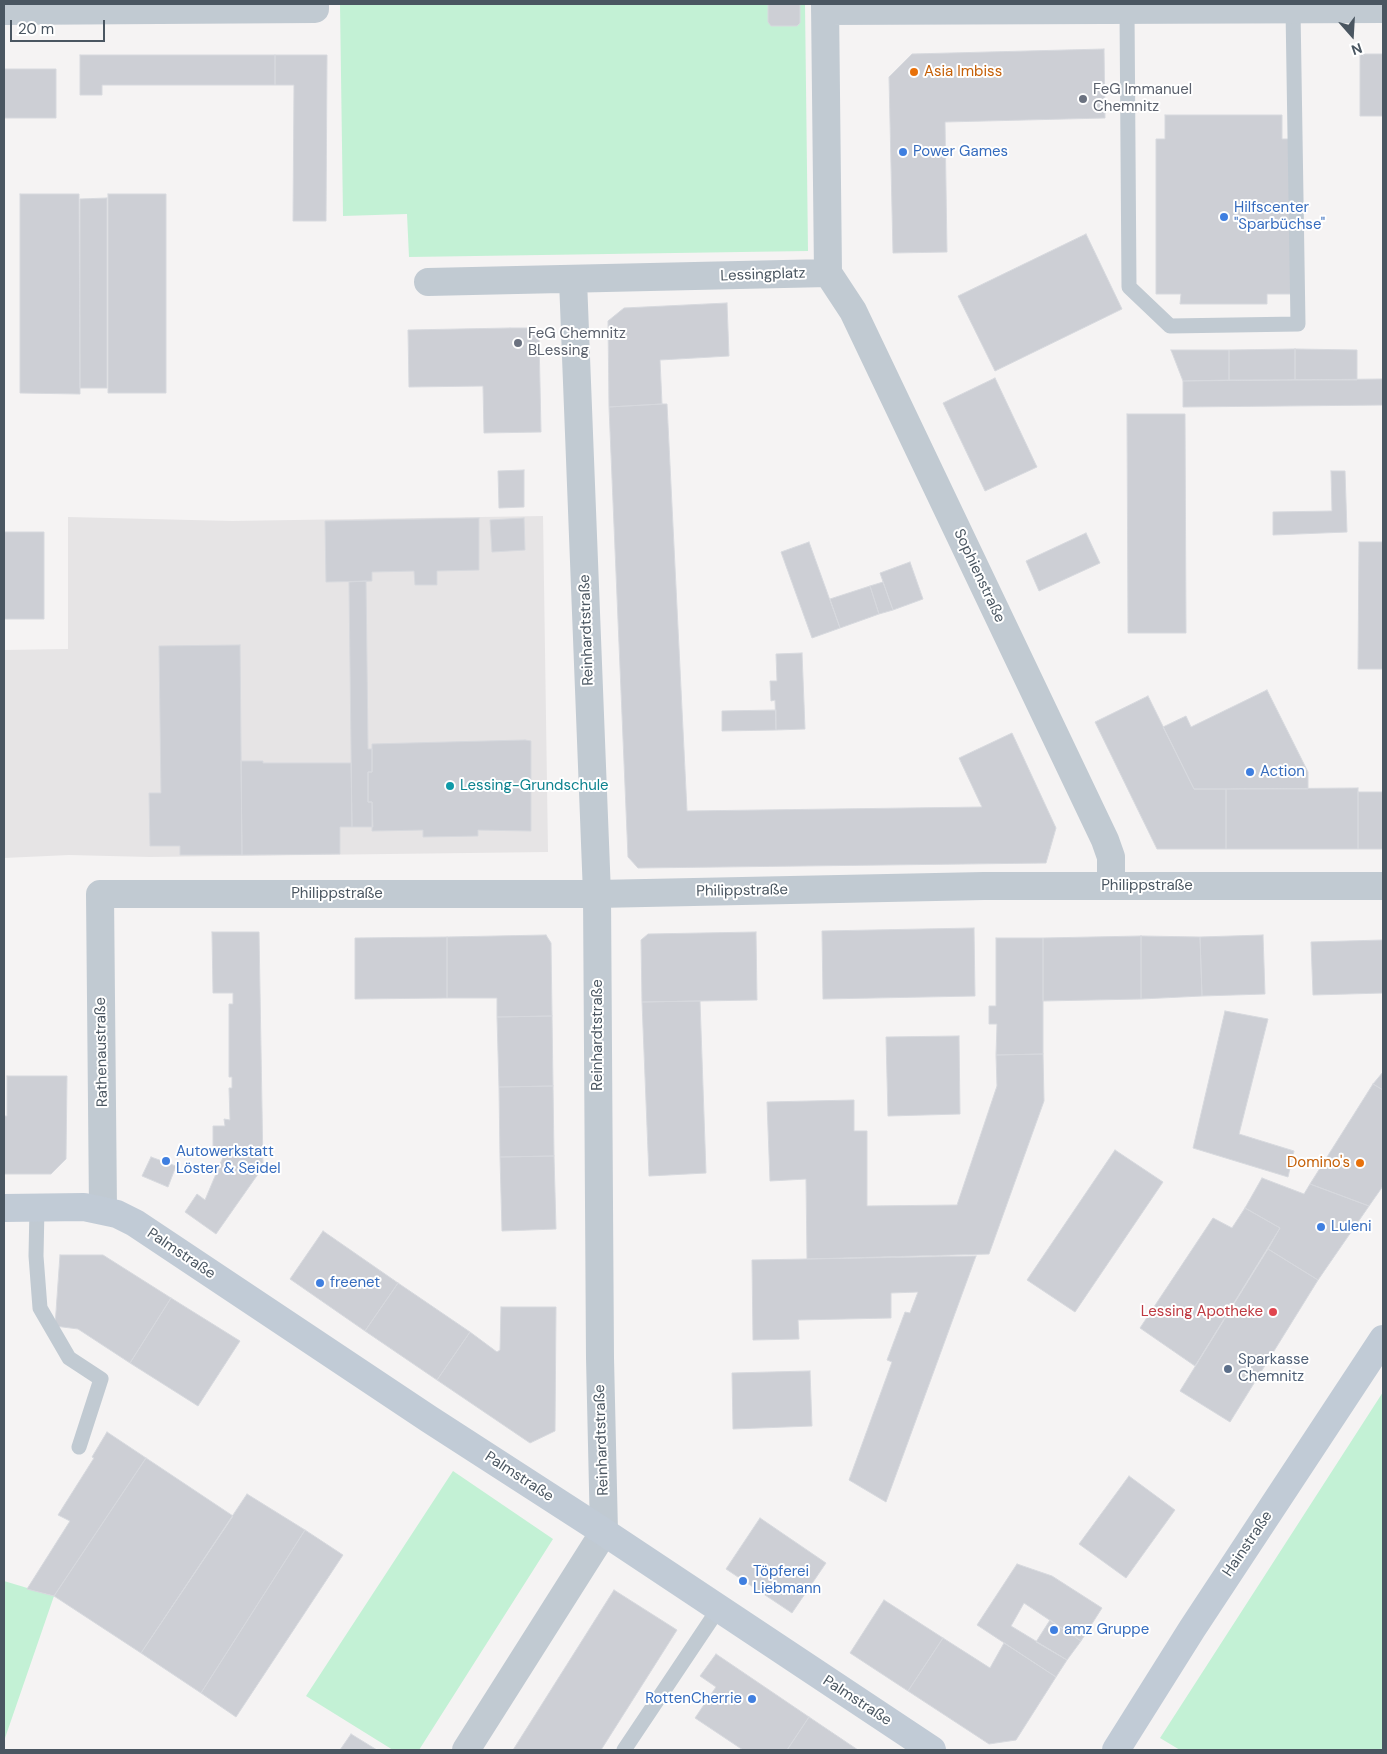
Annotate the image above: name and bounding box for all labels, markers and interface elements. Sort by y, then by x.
scale bar [12,10,108,42]
north arrow [1327,10,1377,60]
text: 20 m [18,19,54,39]
text: N [1349,39,1365,59]
place label: Asia Imbiss [924,63,1002,81]
marker: Asia Imbiss [908,66,920,78]
place label: FeG Immanuel Chemnitz [1093,81,1192,116]
marker: FeG Immanuel Chemnitz [1077,93,1089,105]
place label: Power Games [913,143,1008,161]
marker: Power Games [897,146,909,158]
place label: Hilfscenter "Sparbüchse" [1234,199,1325,234]
marker: Hilfscenter "Sparbüchse" [1218,211,1230,223]
street label: Lessingplatz [720,265,806,285]
place label: FeG Chemnitz BLessing [528,325,626,360]
marker: FeG Chemnitz BLessing [512,337,524,349]
street label: Sophienstraße [949,526,1009,626]
street label: Reinhardtstraße [576,574,598,686]
place label: Action [1260,763,1305,781]
marker: Action [1244,766,1256,778]
place label: Lessing-Grundschule [460,777,609,795]
marker: Lessing-Grundschule [444,780,456,792]
street label: Philippstraße [1101,877,1193,895]
street label: Philippstraße [696,881,788,901]
street label: Philippstraße [291,885,383,903]
street label: Reinhardtstraße [589,979,607,1091]
street label: Rathenaustraße [92,997,112,1107]
place label: Autowerkstatt Löster & Seidel [176,1143,281,1178]
place label: Domino's [1287,1154,1350,1172]
marker: Autowerkstatt Löster & Seidel [160,1155,172,1167]
marker: Domino's [1354,1157,1366,1169]
place label: Luleni [1331,1218,1372,1236]
marker: Luleni [1315,1221,1327,1233]
street label: Palmstraße [144,1225,218,1283]
place label: freenet [330,1274,380,1292]
marker: freenet [314,1277,326,1289]
place label: Lessing Apotheke [1141,1303,1263,1321]
marker: Lessing Apotheke [1267,1306,1279,1318]
place label: Sparkasse Chemnitz [1238,1351,1309,1386]
marker: Sparkasse Chemnitz [1222,1363,1234,1375]
street label: Reinhardtstraße [591,1384,613,1496]
street label: Palmstraße [481,1448,557,1506]
street label: Hainstraße [1219,1508,1277,1580]
place label: Töpferei Liebmann [753,1563,821,1598]
marker: Töpferei Liebmann [737,1575,749,1587]
place label: amz Gruppe [1064,1621,1149,1639]
marker: amz Gruppe [1048,1624,1060,1636]
street label: Palmstraße [819,1672,895,1730]
place label: RottenCherrie [645,1690,742,1708]
marker: RottenCherrie [746,1693,758,1705]

